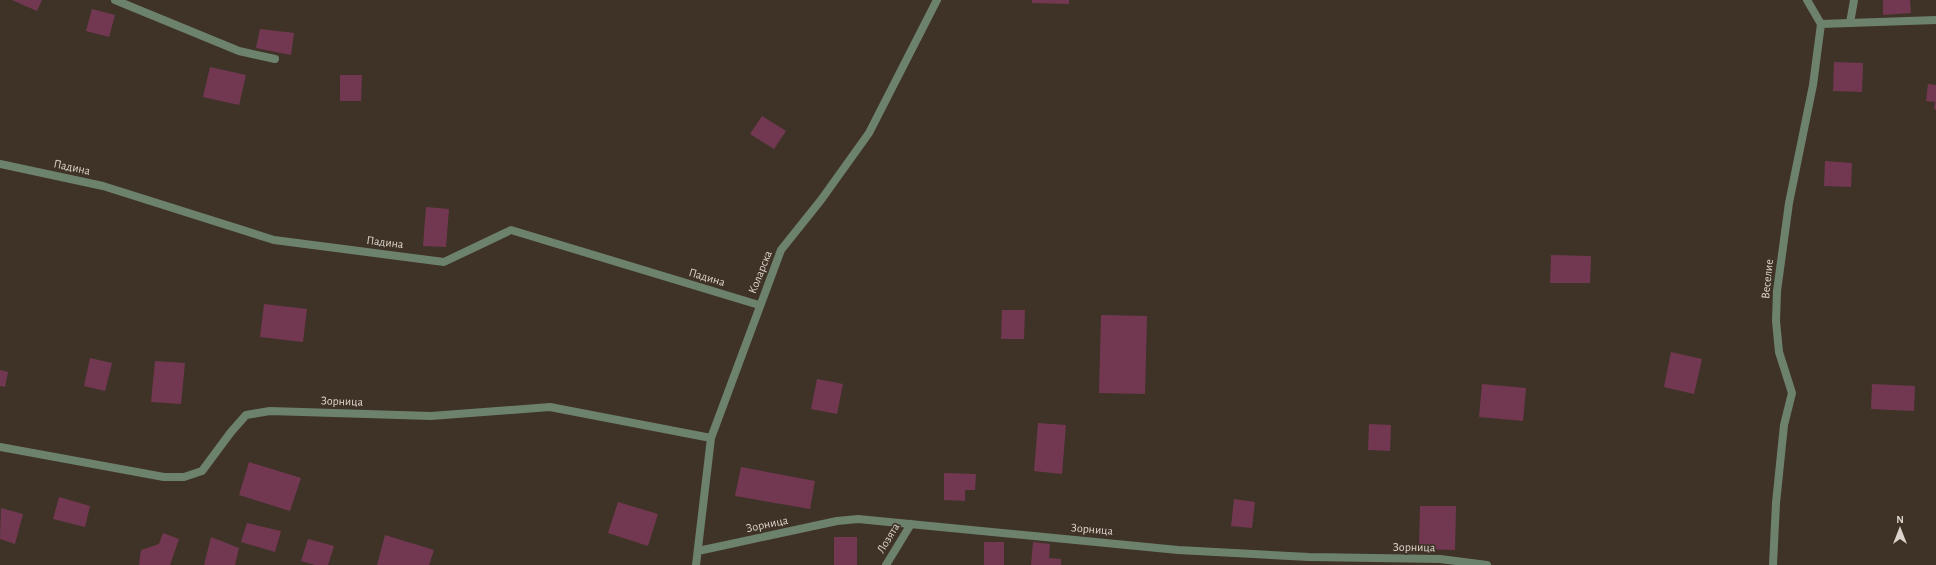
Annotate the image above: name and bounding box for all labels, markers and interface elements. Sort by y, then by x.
street label: Падина [53,157,92,177]
street label: Падина [366,234,405,250]
street label: Коларска [746,248,774,295]
street label: Веселие [1759,259,1775,299]
street label: Падина [687,266,727,288]
street label: Зорница [321,394,364,408]
north arrow [1880,509,1920,549]
street label: Зорница [745,514,790,534]
text: N [1896,514,1904,525]
street label: Лозята [874,520,902,555]
street label: Зорница [1070,521,1114,537]
street label: Зорница [1393,541,1436,553]

